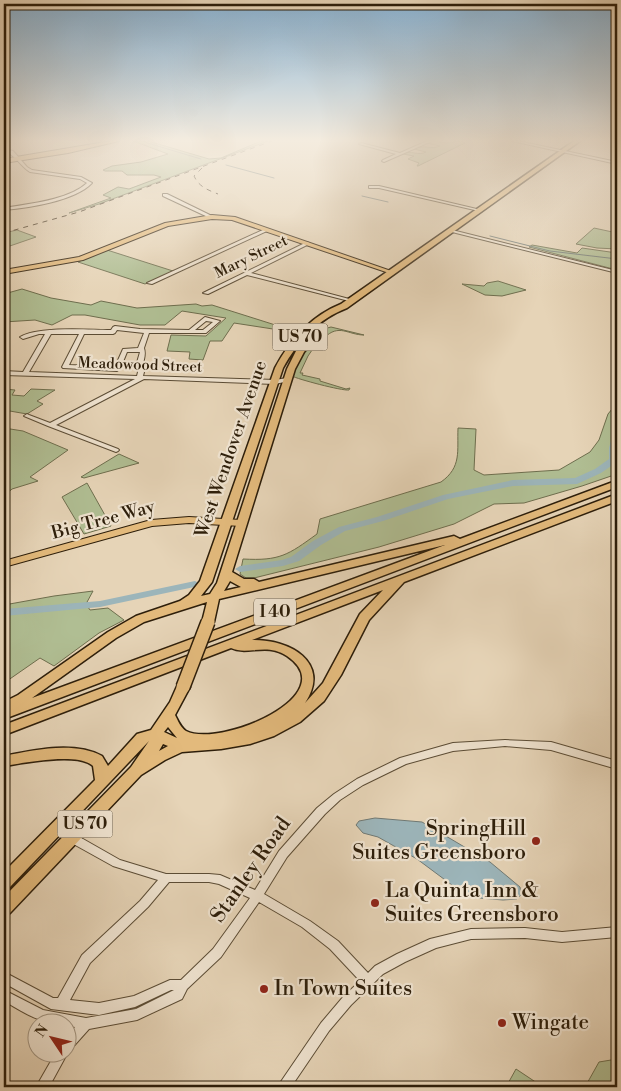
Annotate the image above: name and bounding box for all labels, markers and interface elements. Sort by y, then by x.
street label: Mary Street [211,231,291,283]
road number: US 70 [272,324,328,351]
street label: Meadowood Street [77,353,203,377]
street label: West Wendover Avenue [190,357,272,542]
street label: Big Tree Way [48,495,157,545]
road number: I 40 [254,598,296,626]
road number: US 70 [58,811,112,838]
street label: Stanley Road [205,812,297,928]
place label: SpringHill Suites Greensboro [352,816,526,866]
marker: SpringHill Suites Greensboro [530,835,542,847]
place label: La Quinta Inn & Suites Greensboro [385,878,559,928]
marker: La Quinta Inn & Suites Greensboro [369,897,381,909]
place label: In Town Suites [274,976,412,1002]
marker: In Town Suites [258,983,270,995]
place label: Wingate [511,1010,589,1036]
north arrow [28,1014,78,1064]
marker: Wingate [496,1017,508,1029]
text: N [32,1021,53,1041]

